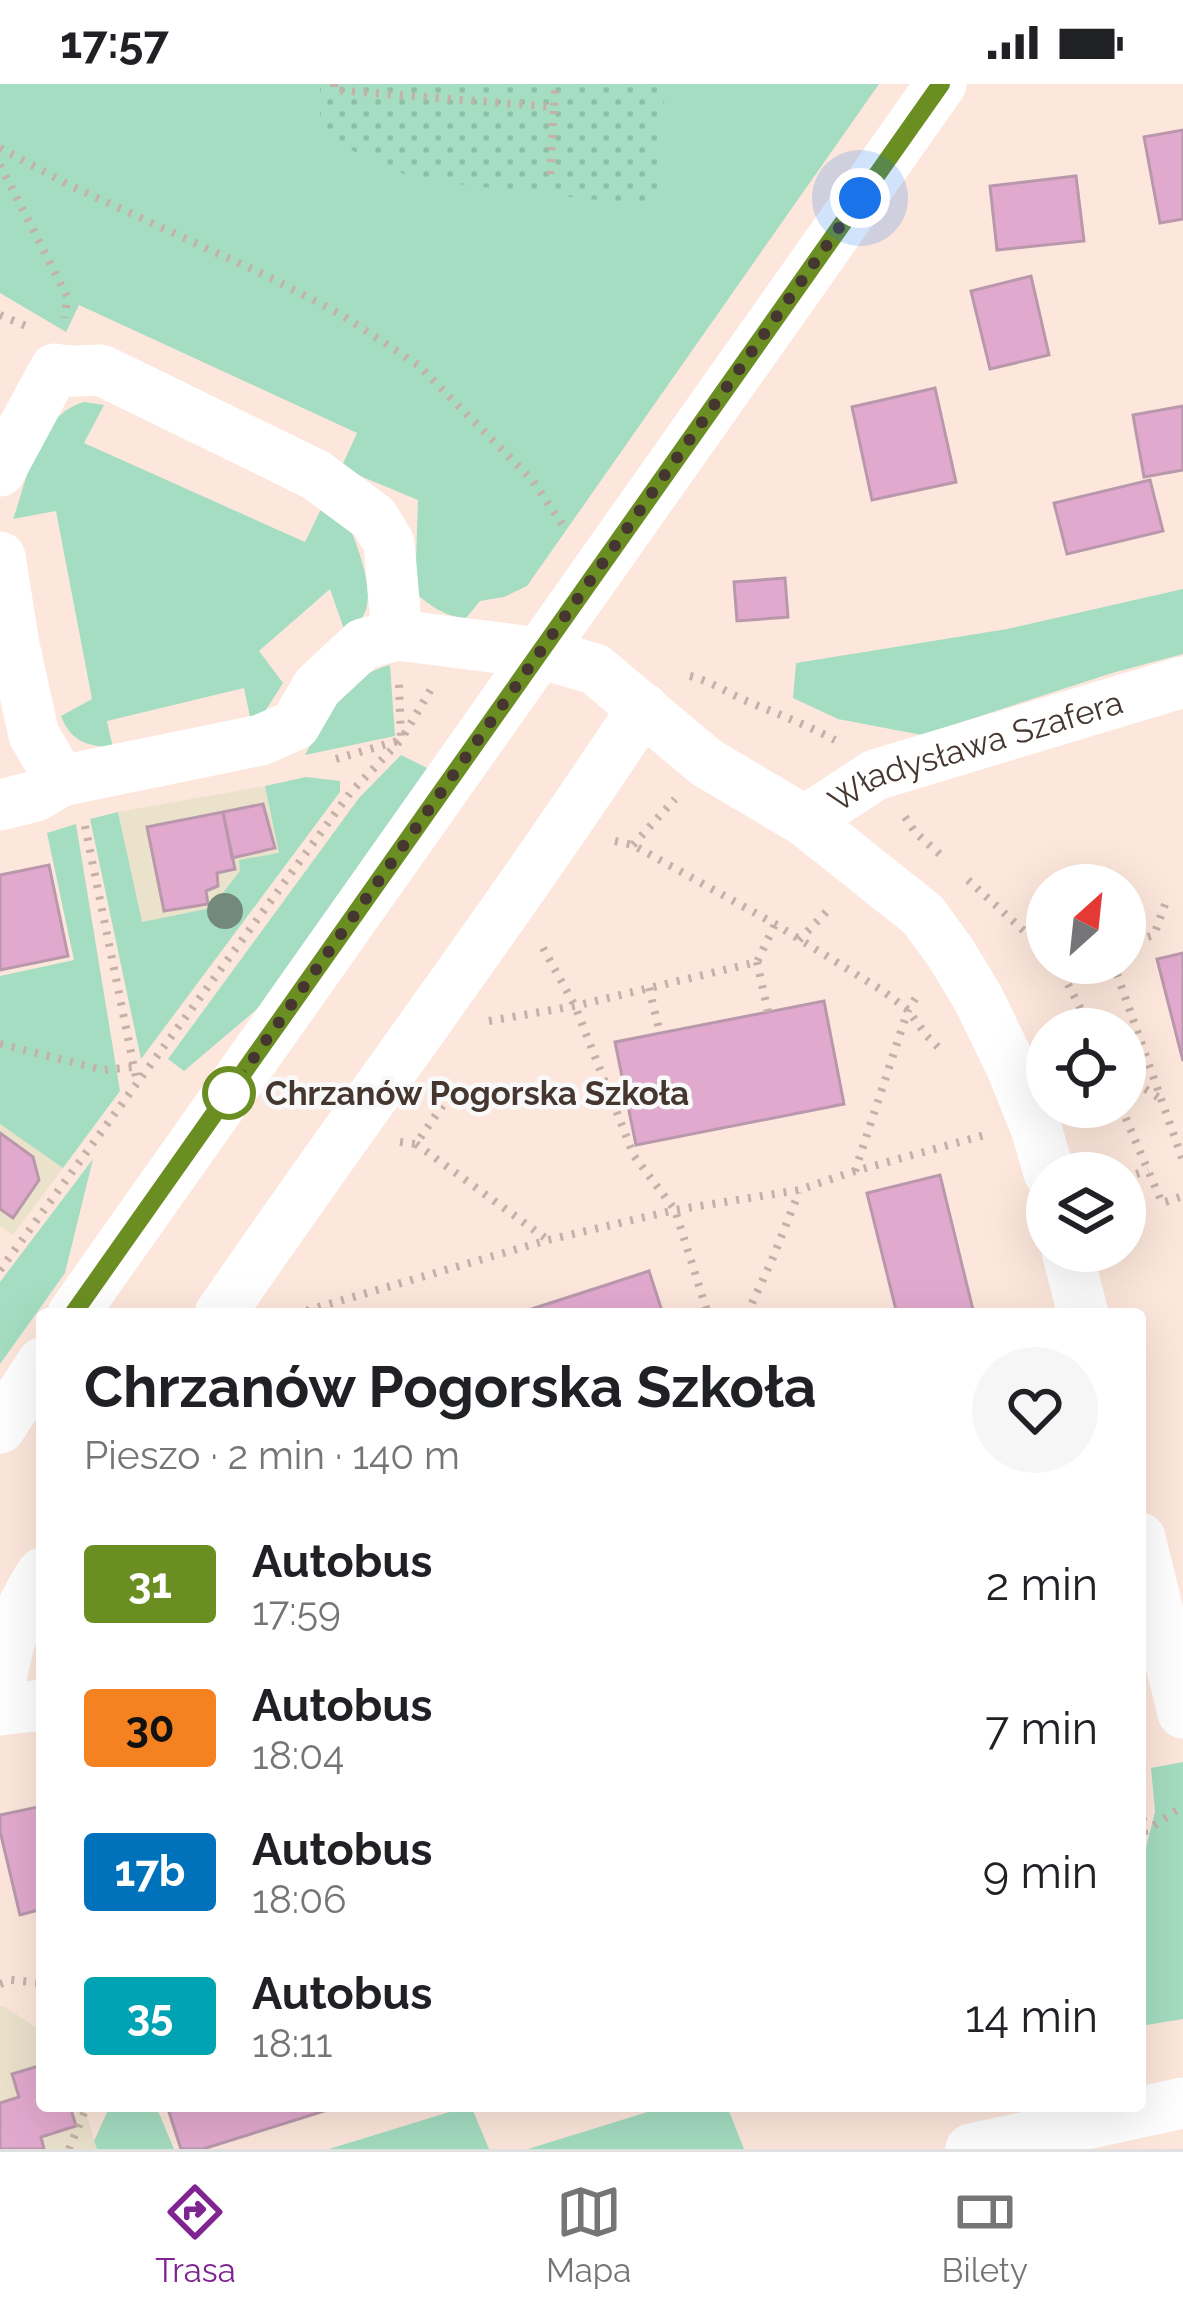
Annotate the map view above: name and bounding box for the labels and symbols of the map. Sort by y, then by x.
your location [830,168,890,228]
street label: Władysława Szafera [821,682,1127,820]
north arrow [1026,864,1146,984]
marker: Chrzanów Pogorska Szkoła [204,1068,254,1118]
place label: Chrzanów Pogorska Szkoła [265,1074,689,1113]

